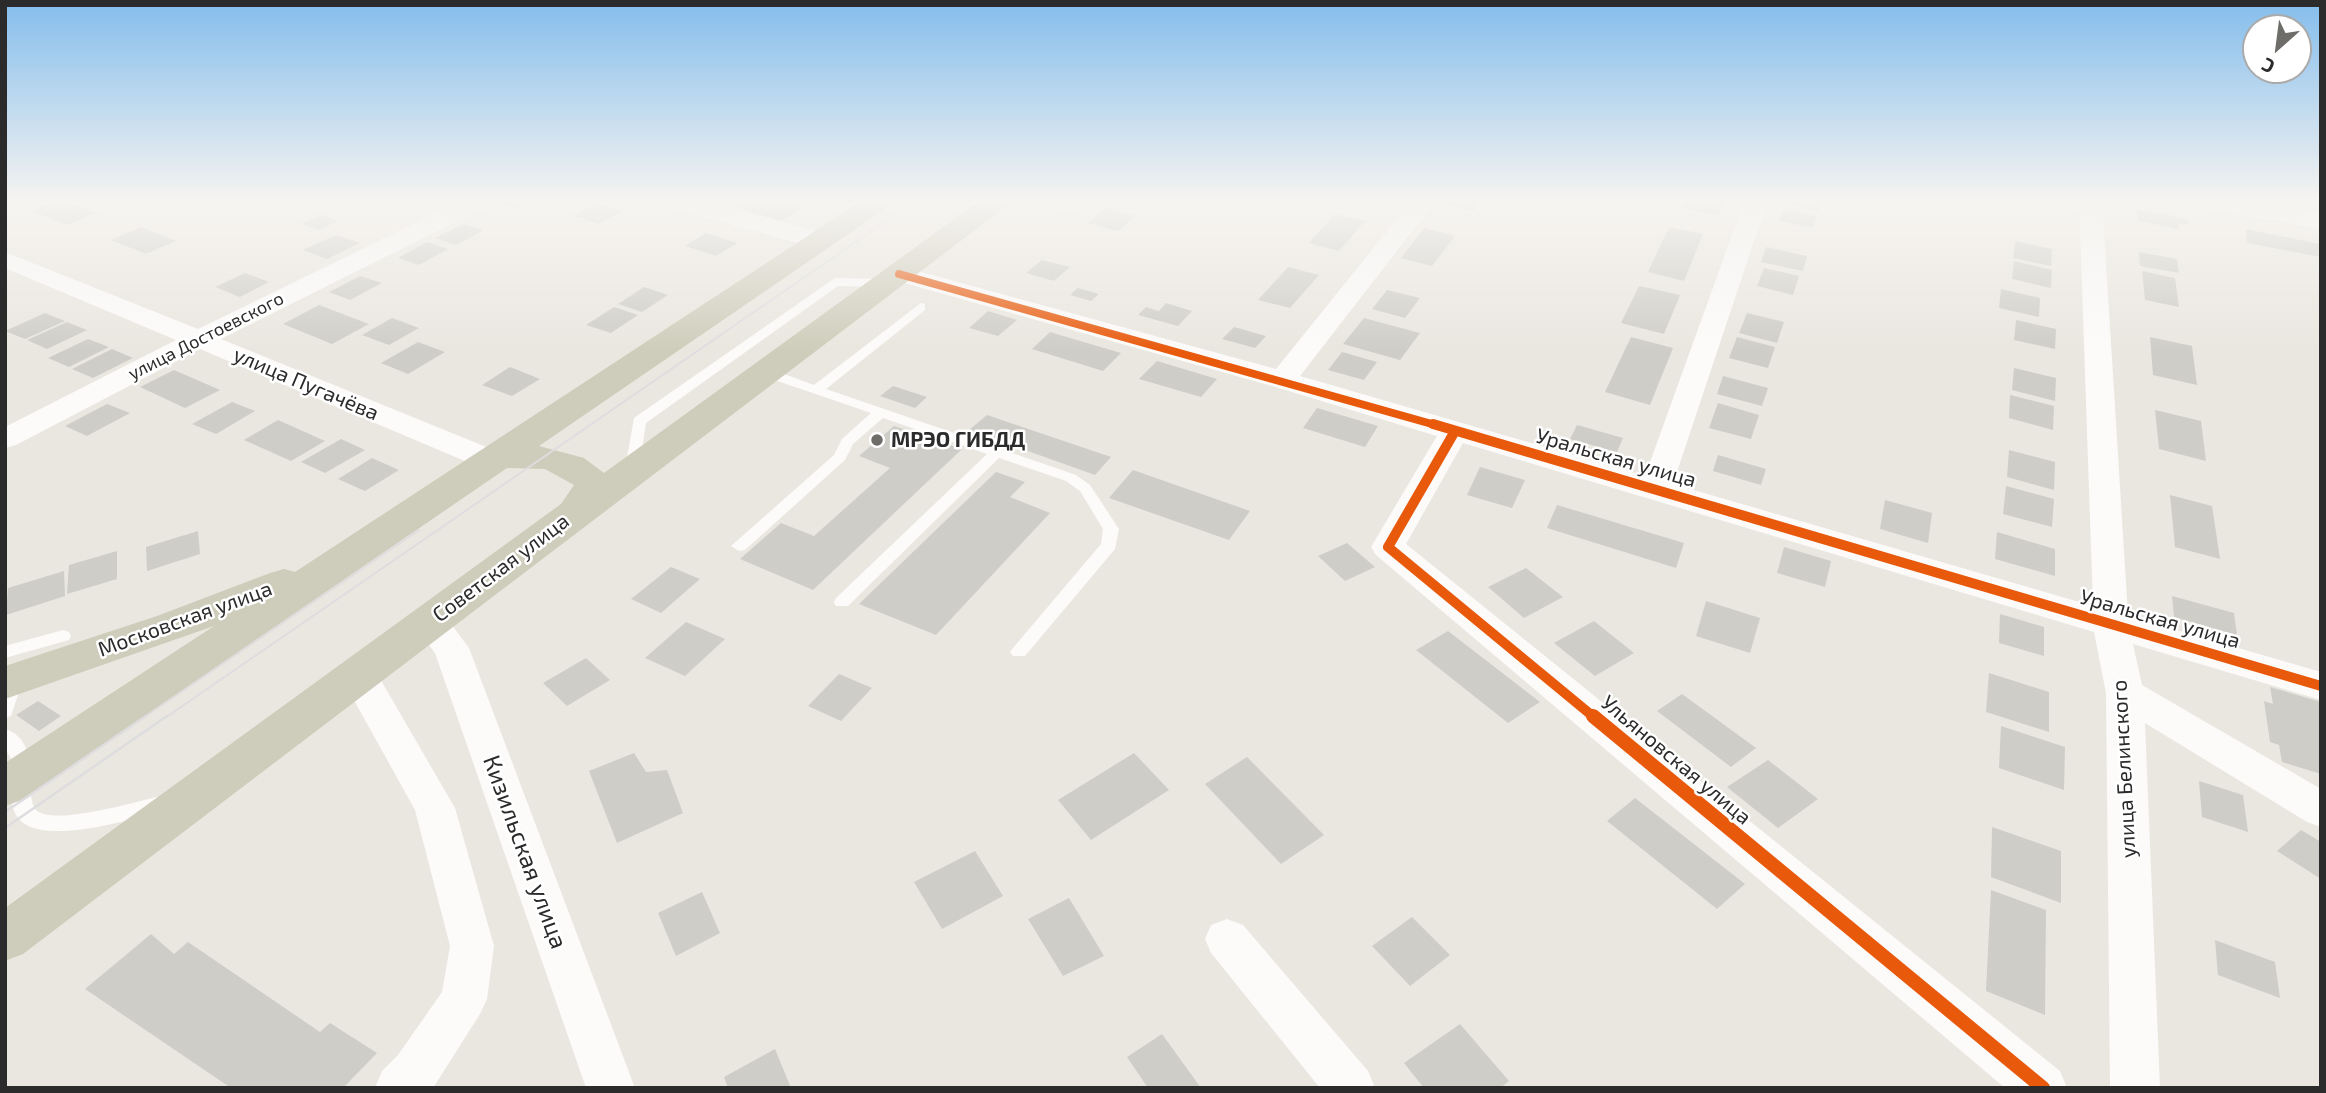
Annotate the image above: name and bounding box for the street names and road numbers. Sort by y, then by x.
street label: улица Достоевского [125,287,287,385]
street label: улица Пугачёва [229,342,383,426]
street label: Уральская улица [1533,423,1699,493]
street label: Советская улица [428,508,574,628]
street label: Московская улица [95,576,275,662]
street label: Уральская улица [2077,584,2243,654]
street label: улица Белинского [2107,679,2141,859]
street label: Ульяновская улица [1596,690,1756,830]
street label: Кизильская улица [477,751,573,953]

